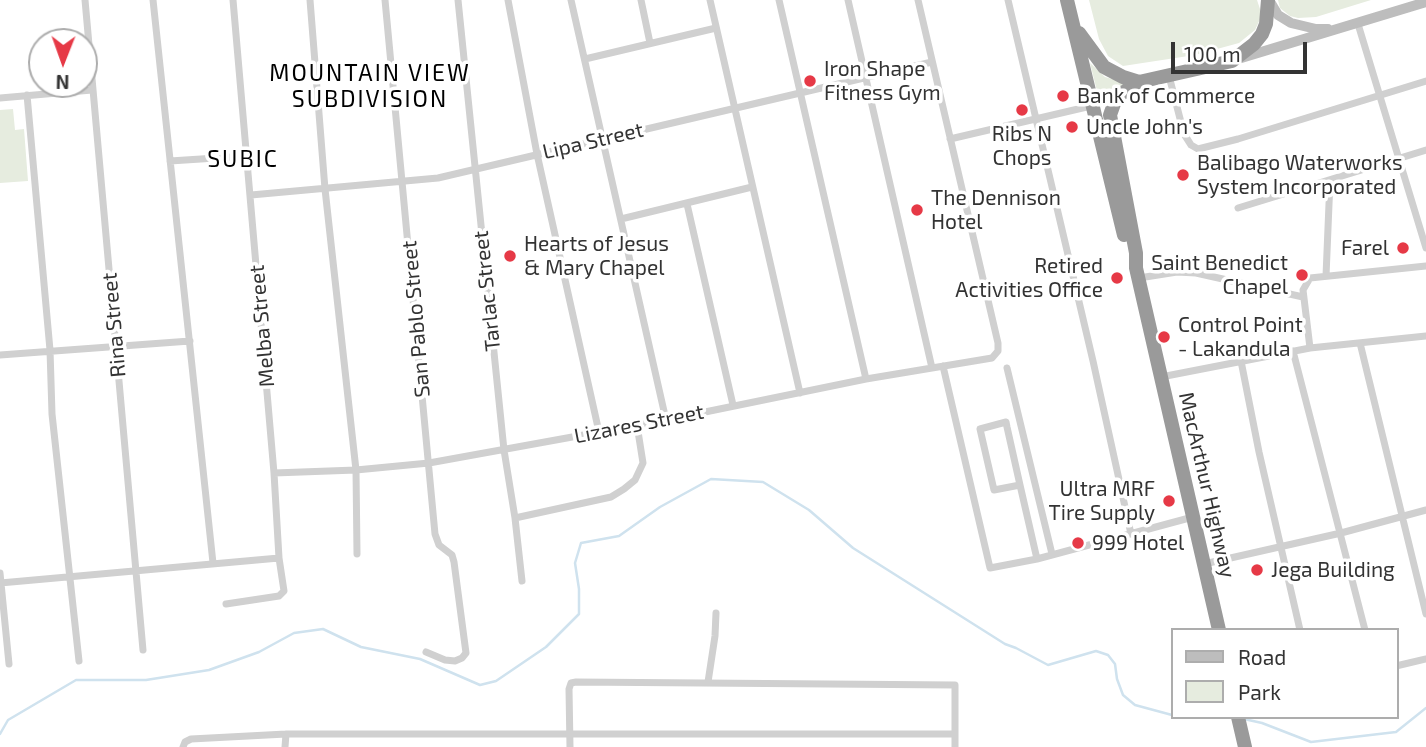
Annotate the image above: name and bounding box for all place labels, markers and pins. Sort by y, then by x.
place label: Iron Shape Fitness Gym [824,56,941,106]
marker: Iron Shape Fitness Gym [802,73,818,89]
place label: Bank of Commerce [1077,83,1255,109]
marker: Bank of Commerce [1055,88,1071,104]
marker: Ribs N Chops [1014,102,1030,118]
place label: Uncle John's [1086,114,1203,140]
marker: Uncle John's [1064,119,1080,135]
place label: Ribs N Chops [992,121,1052,171]
place label: Balibago Waterworks System Incorporated [1197,150,1403,200]
marker: Balibago Waterworks System Incorporated [1175,167,1191,183]
place label: The Dennison Hotel [931,185,1061,235]
marker: The Dennison Hotel [909,202,925,218]
place label: Hearts of Jesus & Mary Chapel [524,231,669,281]
place label: Farel [1341,235,1389,261]
marker: Farel [1395,240,1411,256]
marker: Hearts of Jesus & Mary Chapel [502,248,518,264]
place label: Saint Benedict Chapel [1151,250,1288,300]
place label: Retired Activities Office [955,253,1103,303]
marker: Saint Benedict Chapel [1294,267,1310,283]
marker: Retired Activities Office [1109,270,1125,286]
place label: Control Point - Lakandula [1178,312,1303,362]
marker: Control Point - Lakandula [1156,329,1172,345]
place label: Ultra MRF Tire Supply [1048,476,1155,526]
marker: Ultra MRF Tire Supply [1161,493,1177,509]
place label: 999 Hotel [1092,530,1184,556]
marker: 999 Hotel [1070,535,1086,551]
place label: Jega Building [1271,557,1395,583]
marker: Jega Building [1249,562,1265,578]

